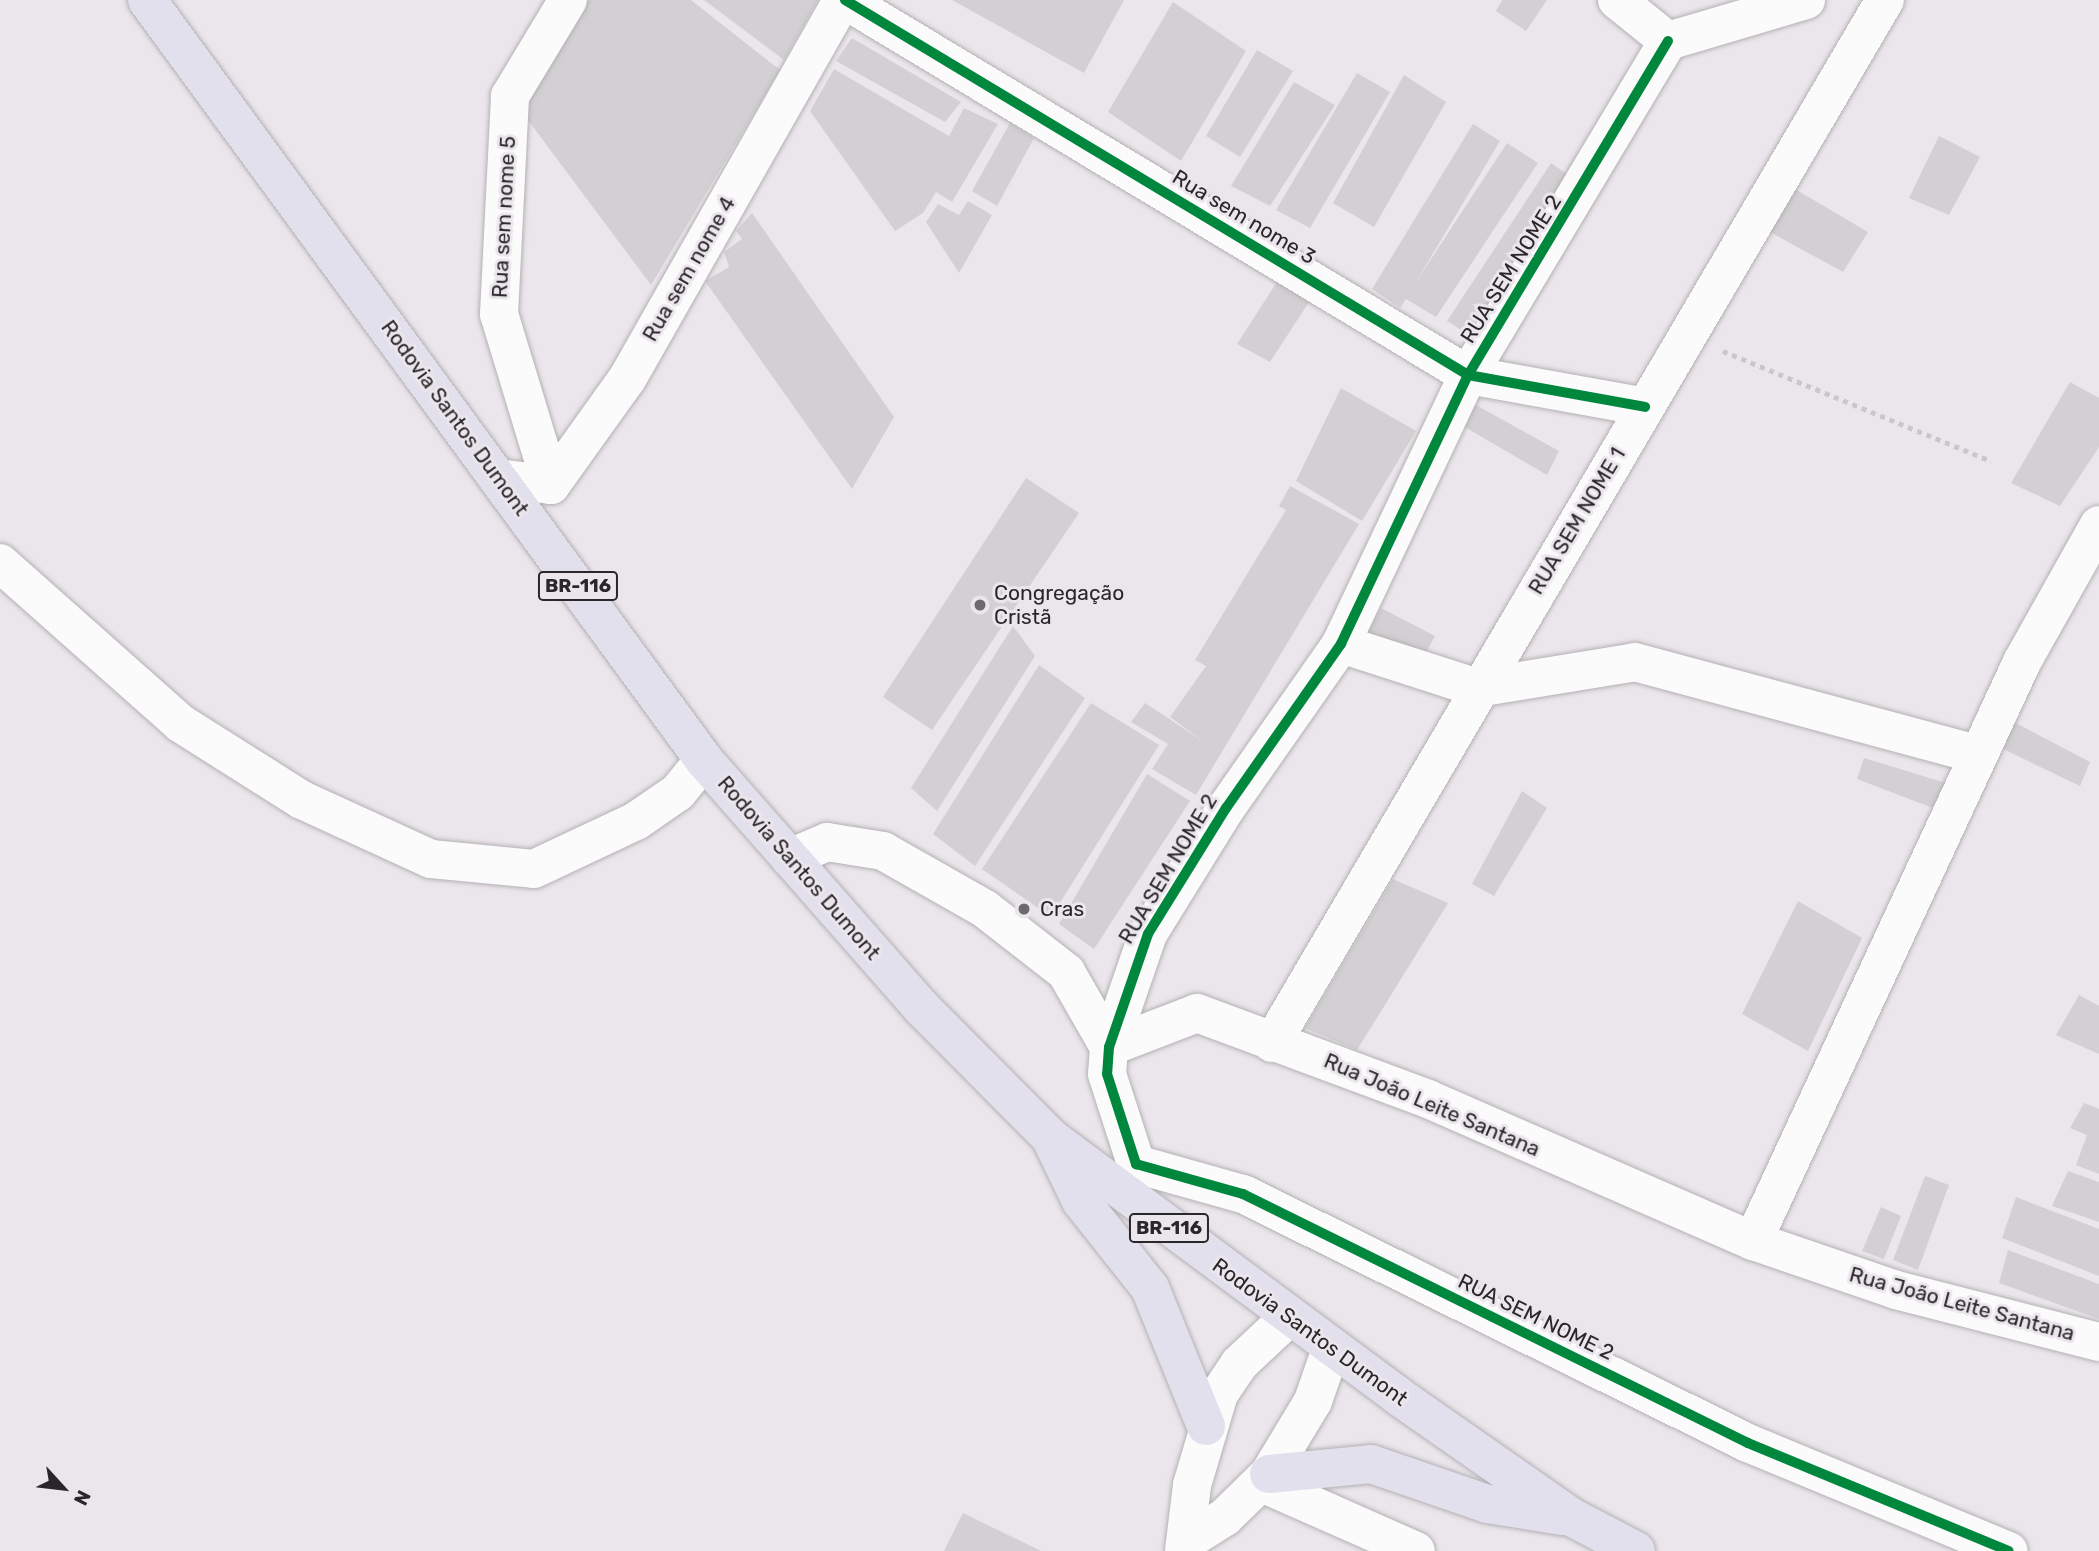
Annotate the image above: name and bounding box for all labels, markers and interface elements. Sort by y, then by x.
street label: Rua sem nome 5 [487,135,521,299]
street label: Rua sem nome 3 [1168,164,1320,270]
street label: RUA SEM NOME 2 [1455,190,1567,348]
street label: Rua sem nome 4 [637,192,741,346]
street label: Rodovia Santos Dumont [376,315,534,521]
street label: RUA SEM NOME 1 [1523,443,1631,599]
road number: BR-116 [538,570,618,601]
place label: Congregação Cristã [994,580,1124,630]
marker: Congregação Cristã [972,597,988,613]
street label: Rodovia Santos Dumont [712,771,886,965]
street label: RUA SEM NOME 2 [1113,789,1223,949]
place label: Cras [1040,896,1084,922]
marker: Cras [1014,899,1034,919]
street label: Rua João Leite Santana [1320,1048,1544,1162]
road number: BR-116 [1129,1212,1209,1244]
street label: Rodovia Santos Dumont [1207,1253,1413,1411]
street label: Rua João Leite Santana [1847,1262,2077,1346]
street label: RUA SEM NOME 2 [1454,1268,1618,1366]
north arrow [28,1453,98,1523]
text: N [69,1486,96,1509]

